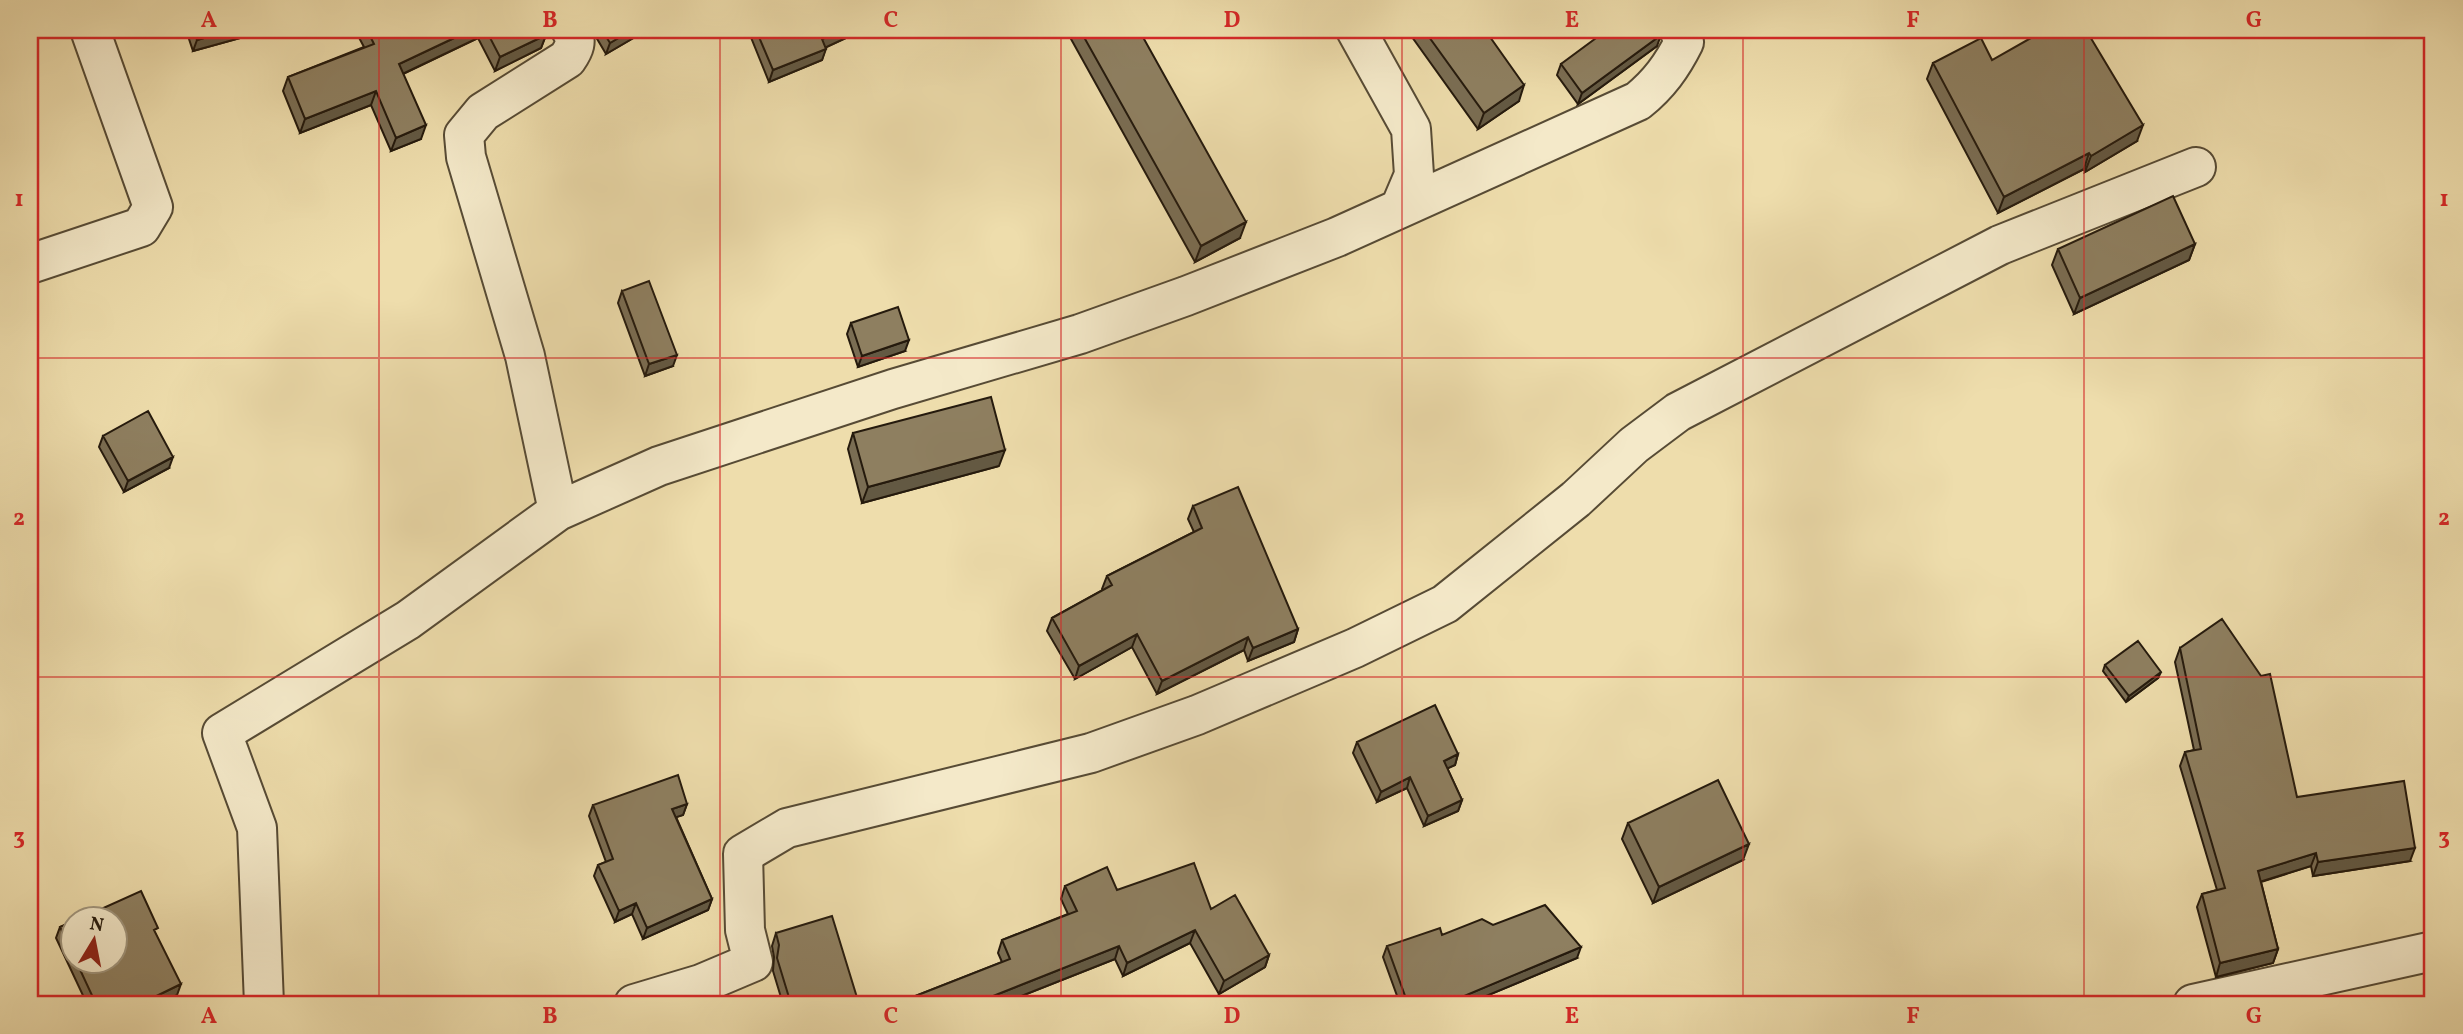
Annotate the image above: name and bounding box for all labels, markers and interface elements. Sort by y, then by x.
text: A [201,5,217,37]
text: B [542,5,558,37]
text: C [884,5,898,37]
text: D [1224,5,1241,37]
text: E [1565,5,1579,37]
text: F [1906,5,1920,37]
text: G [2246,5,2262,37]
text: 1 [14,184,24,216]
text: 1 [2439,184,2449,216]
text: 2 [13,503,25,535]
text: 2 [2438,503,2450,535]
text: 3 [13,822,25,854]
text: 3 [2438,822,2450,854]
north arrow [60,904,130,974]
text: N [88,911,106,939]
text: A [201,1001,217,1033]
text: B [542,1001,558,1033]
text: C [884,1001,898,1033]
text: D [1224,1001,1241,1033]
text: E [1565,1001,1579,1033]
text: F [1906,1001,1920,1033]
text: G [2246,1001,2262,1033]

